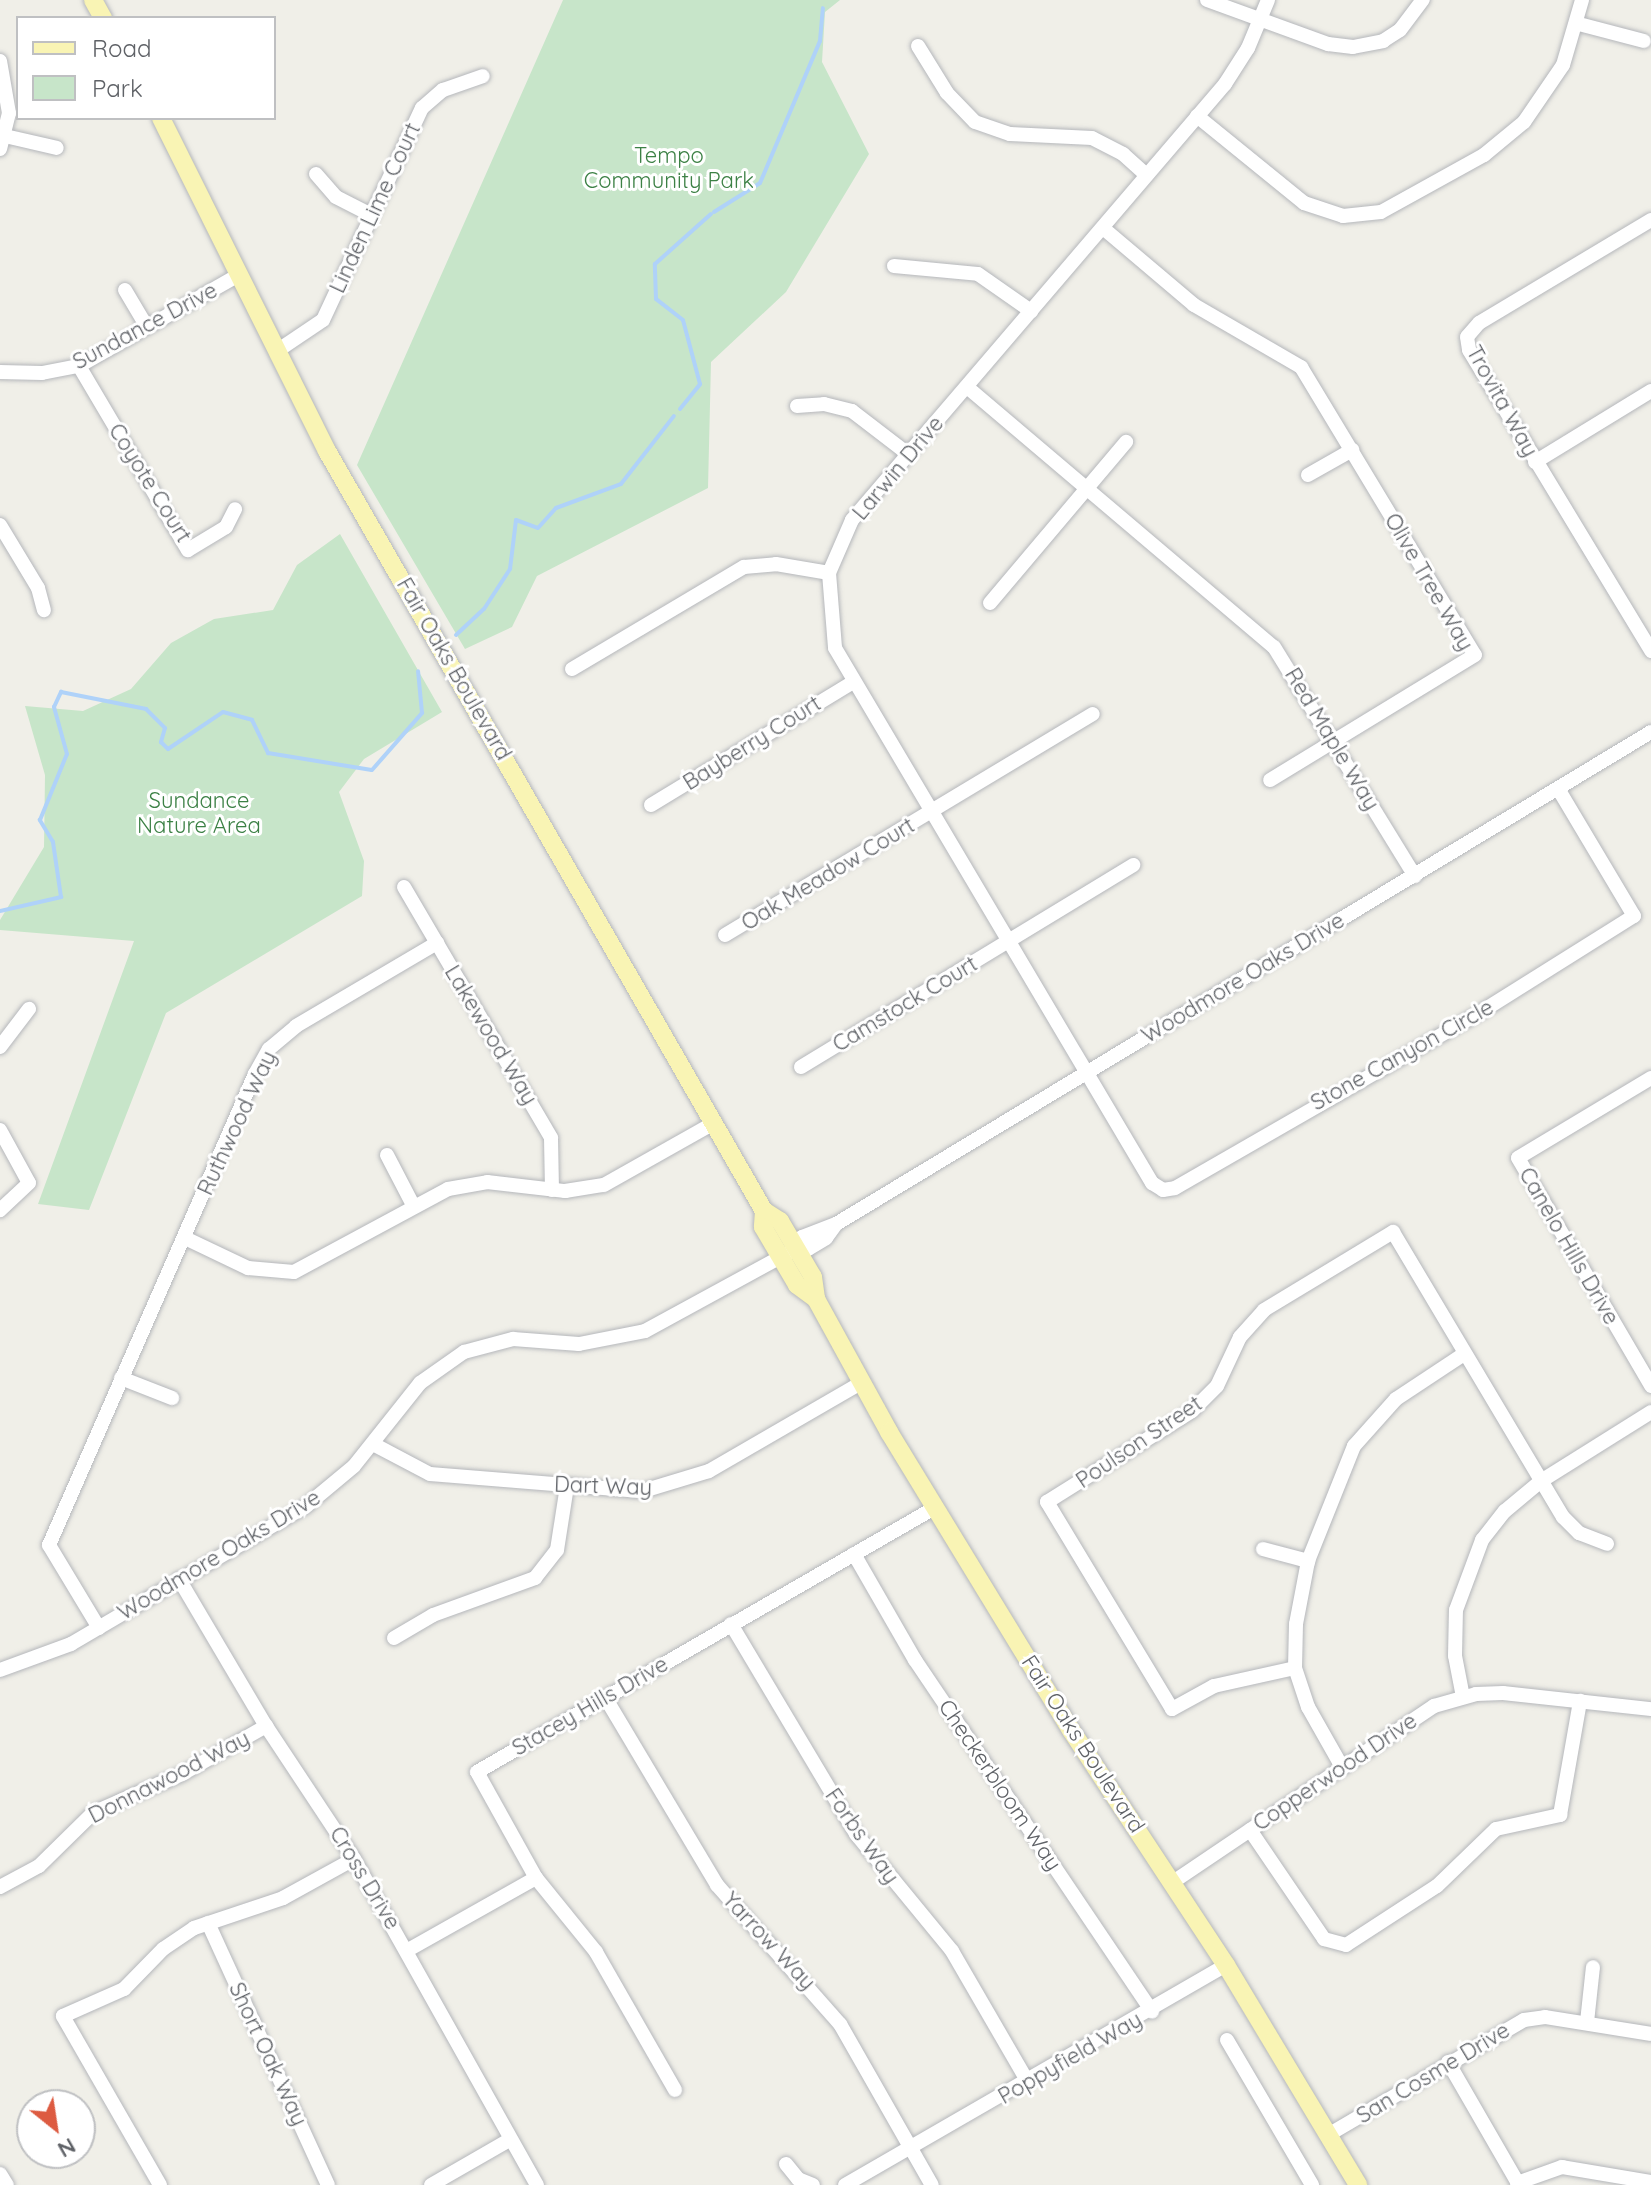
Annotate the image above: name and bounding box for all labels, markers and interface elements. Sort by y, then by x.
legend [16,16,276,120]
text: Road [92,33,152,63]
text: Park [92,73,143,103]
street label: Linden Lime Court [324,119,426,297]
park label: Tempo Community Park [584,142,754,194]
street label: Sundance Drive [68,277,222,375]
street label: Trovita Way [1461,341,1543,461]
street label: Larwin Drive [847,411,949,525]
street label: Coyote Court [103,419,197,547]
street label: Olive Tree Way [1379,509,1479,655]
street label: Fair Oaks Boulevard [391,573,517,765]
street label: Red Maple Way [1279,663,1385,815]
street label: Bayberry Court [678,690,826,796]
park label: Sundance Nature Area [137,787,261,838]
street label: Oak Meadow Court [737,812,919,936]
street label: Woodmore Oaks Drive [1137,907,1349,1049]
street label: Camstock Court [828,950,982,1058]
street label: Lakewood Way [439,960,543,1110]
street label: Stone Canyon Circle [1306,994,1498,1116]
street label: Ruthwood Way [192,1047,282,1199]
street label: Canelo Hills Drive [1513,1163,1625,1329]
street label: Poulson Street [1071,1390,1207,1494]
street label: Dart Way [554,1471,652,1501]
street label: Woodmore Oaks Drive [113,1484,325,1626]
street label: Fair Oaks Boulevard [1016,1650,1150,1838]
street label: Stacey Hills Drive [507,1651,673,1761]
street label: Checkerbloom Way [933,1694,1067,1876]
street label: Copperwood Drive [1248,1707,1422,1837]
street label: Donnawood Way [84,1725,254,1829]
street label: Forbs Way [820,1783,904,1889]
street label: Cross Drive [324,1822,406,1934]
street label: Yarrow Way [717,1887,821,1995]
street label: Short Oak Way [223,1978,313,2130]
street label: Poppyfield Way [993,2006,1147,2110]
street label: San Cosme Drive [1352,2017,1514,2129]
north arrow [16,2089,96,2169]
text: N [53,2132,81,2164]

